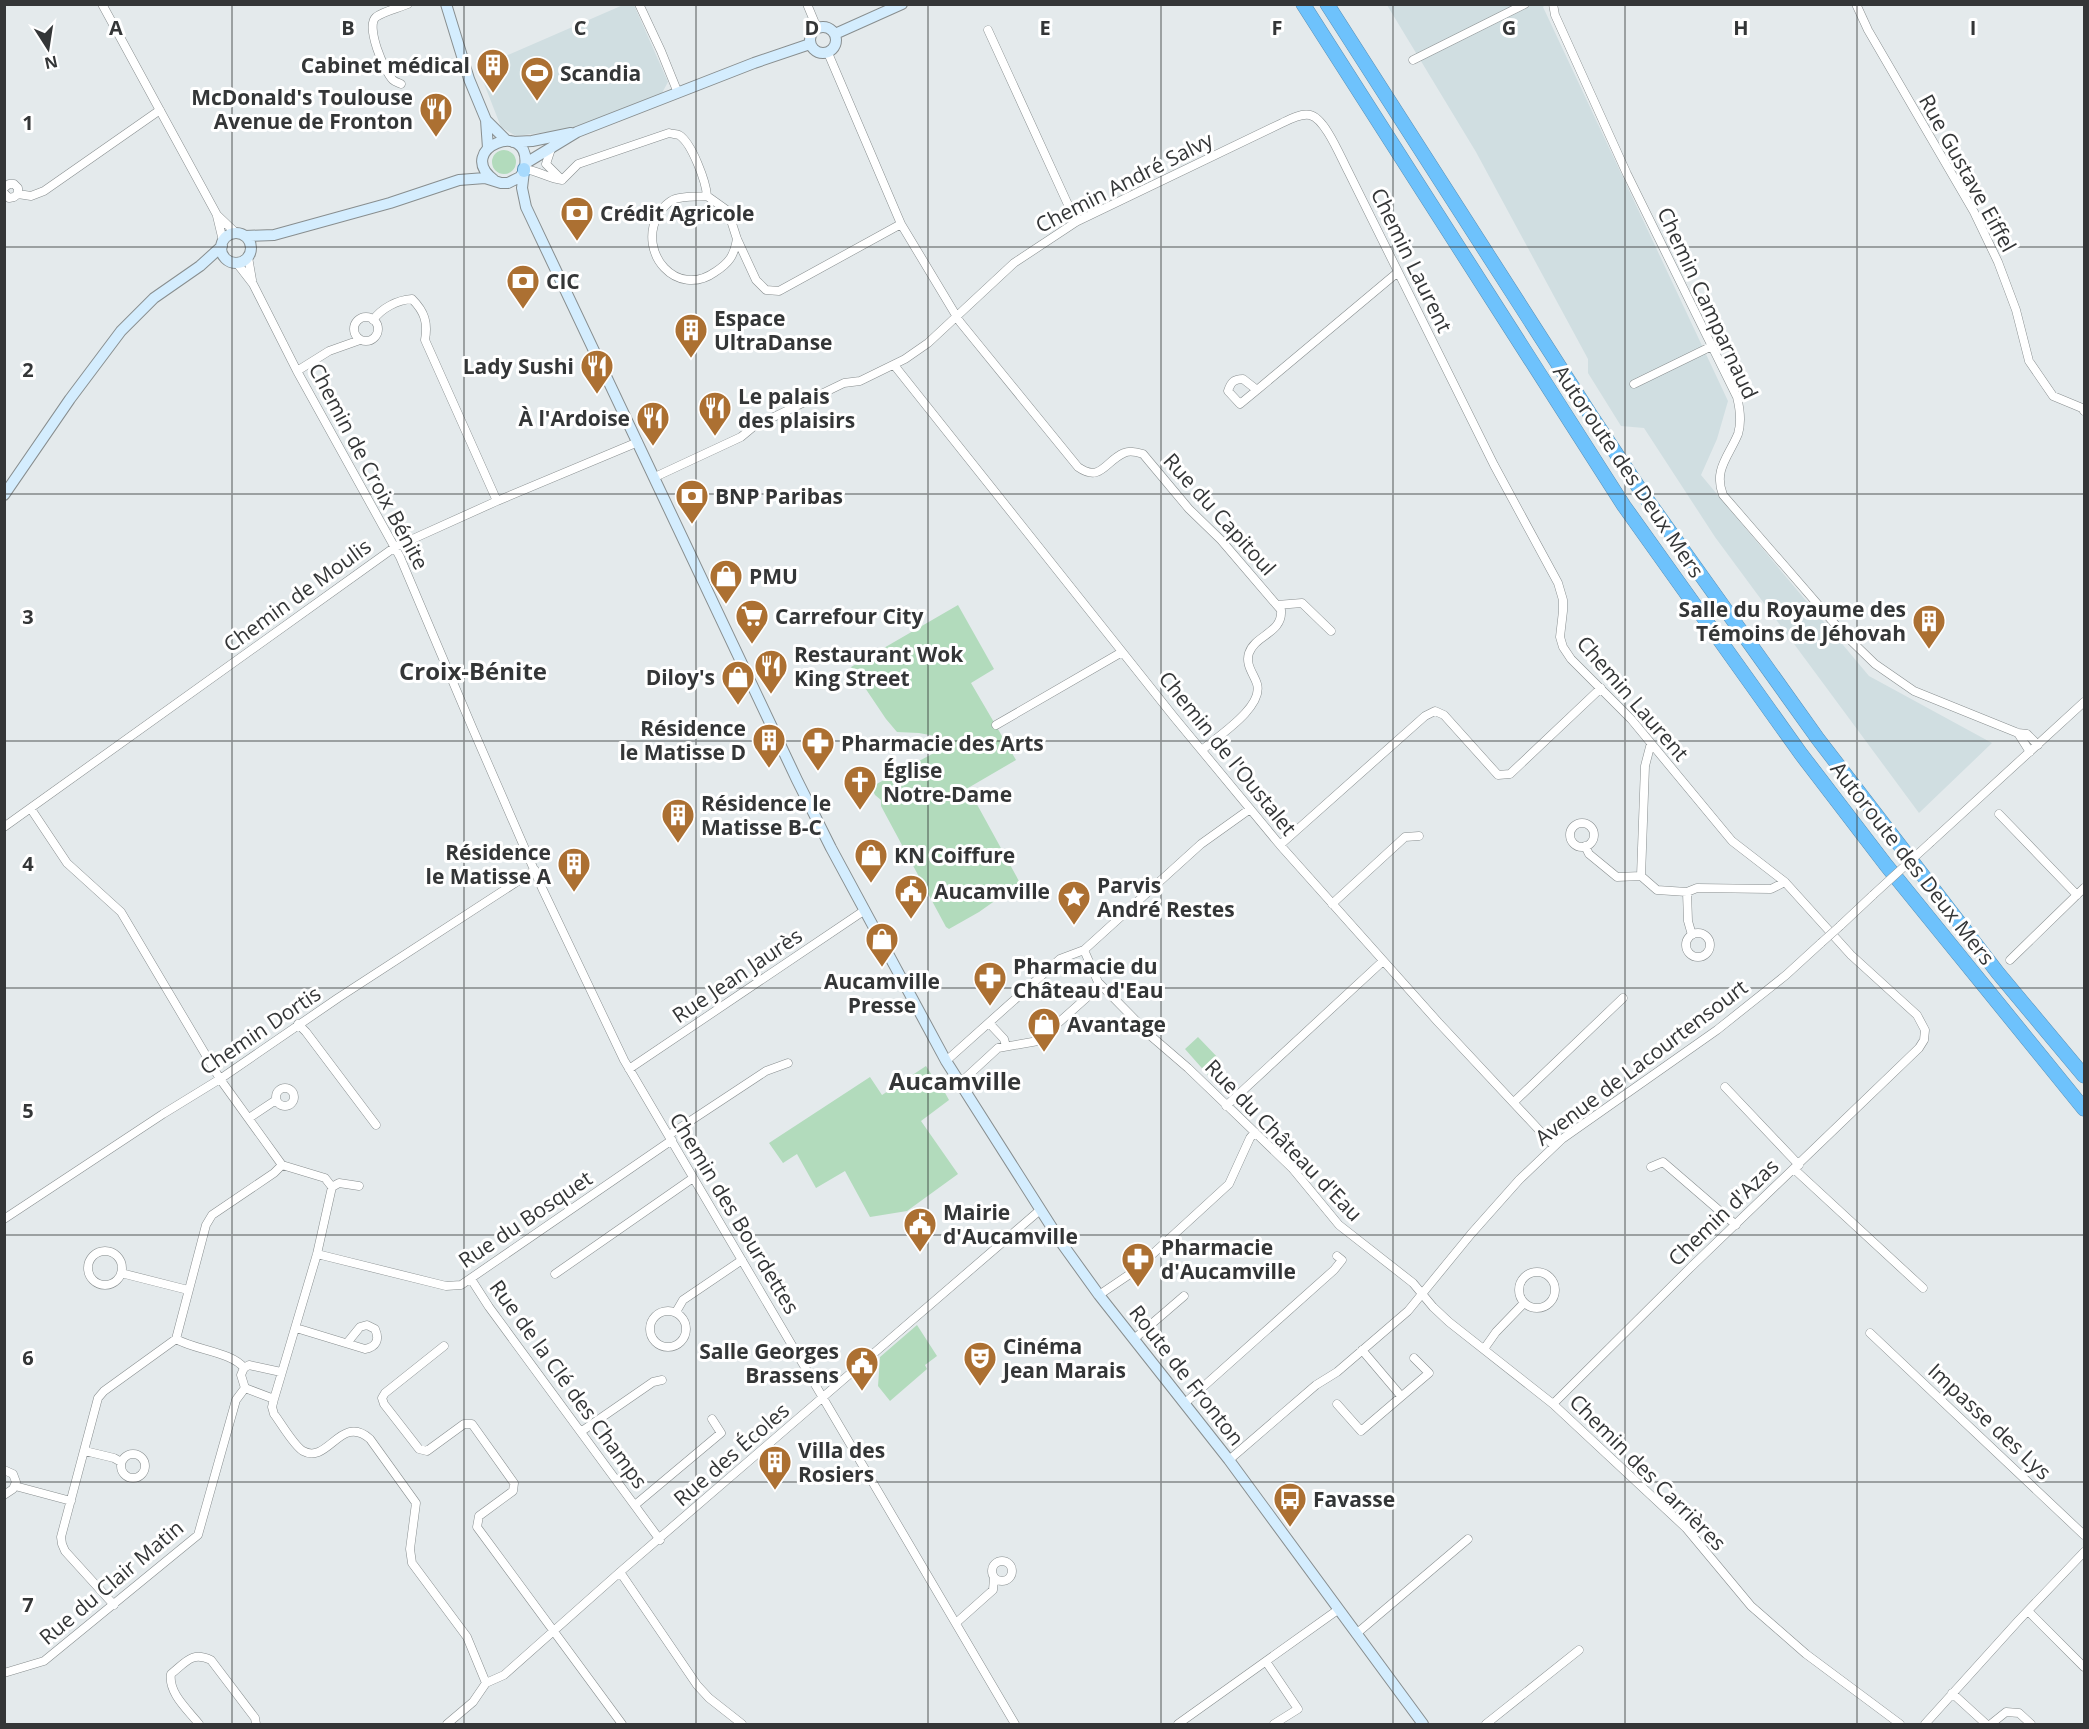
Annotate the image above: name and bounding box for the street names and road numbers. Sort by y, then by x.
street label: Rue Gustave Eiffel [1913,89,2023,257]
street label: Chemin André Salvy [1031,125,1218,239]
street label: Chemin Laurent [1365,183,1459,337]
street label: Chemin Camparnaud [1651,203,1765,403]
street label: Chemin de Croix Bénite [303,358,435,574]
street label: Autoroute des Deux Mers [1547,359,1711,583]
street label: Rue du Capitoul [1158,447,1282,581]
street label: Chemin de Moulis [218,532,376,658]
street label: Chemin Laurent [1571,629,1695,767]
street label: Chemin de l'Oustalet [1153,665,1303,841]
street label: Autoroute des Deux Mers [1825,756,2001,970]
street label: Rue Jean Jaurès [667,921,807,1029]
street label: Avenue de Lacourtensourt [1529,973,1753,1151]
street label: Chemin Dortis [194,979,326,1081]
street label: Rue du Château d'Eau [1199,1053,1369,1227]
street label: Chemin des Bourdettes [664,1107,806,1319]
street label: Chemin d'Azas [1662,1152,1784,1272]
street label: Rue du Bosquet [453,1164,597,1274]
street label: Rue de la Clé des Champs [484,1274,654,1494]
street label: Route de Fronton [1123,1299,1251,1451]
street label: Impasse des Lys [1922,1357,2058,1485]
street label: Chemin des Carrières [1564,1388,1732,1556]
street label: Rue des Écoles [667,1396,795,1512]
street label: Rue du Clair Matin [33,1513,189,1651]

